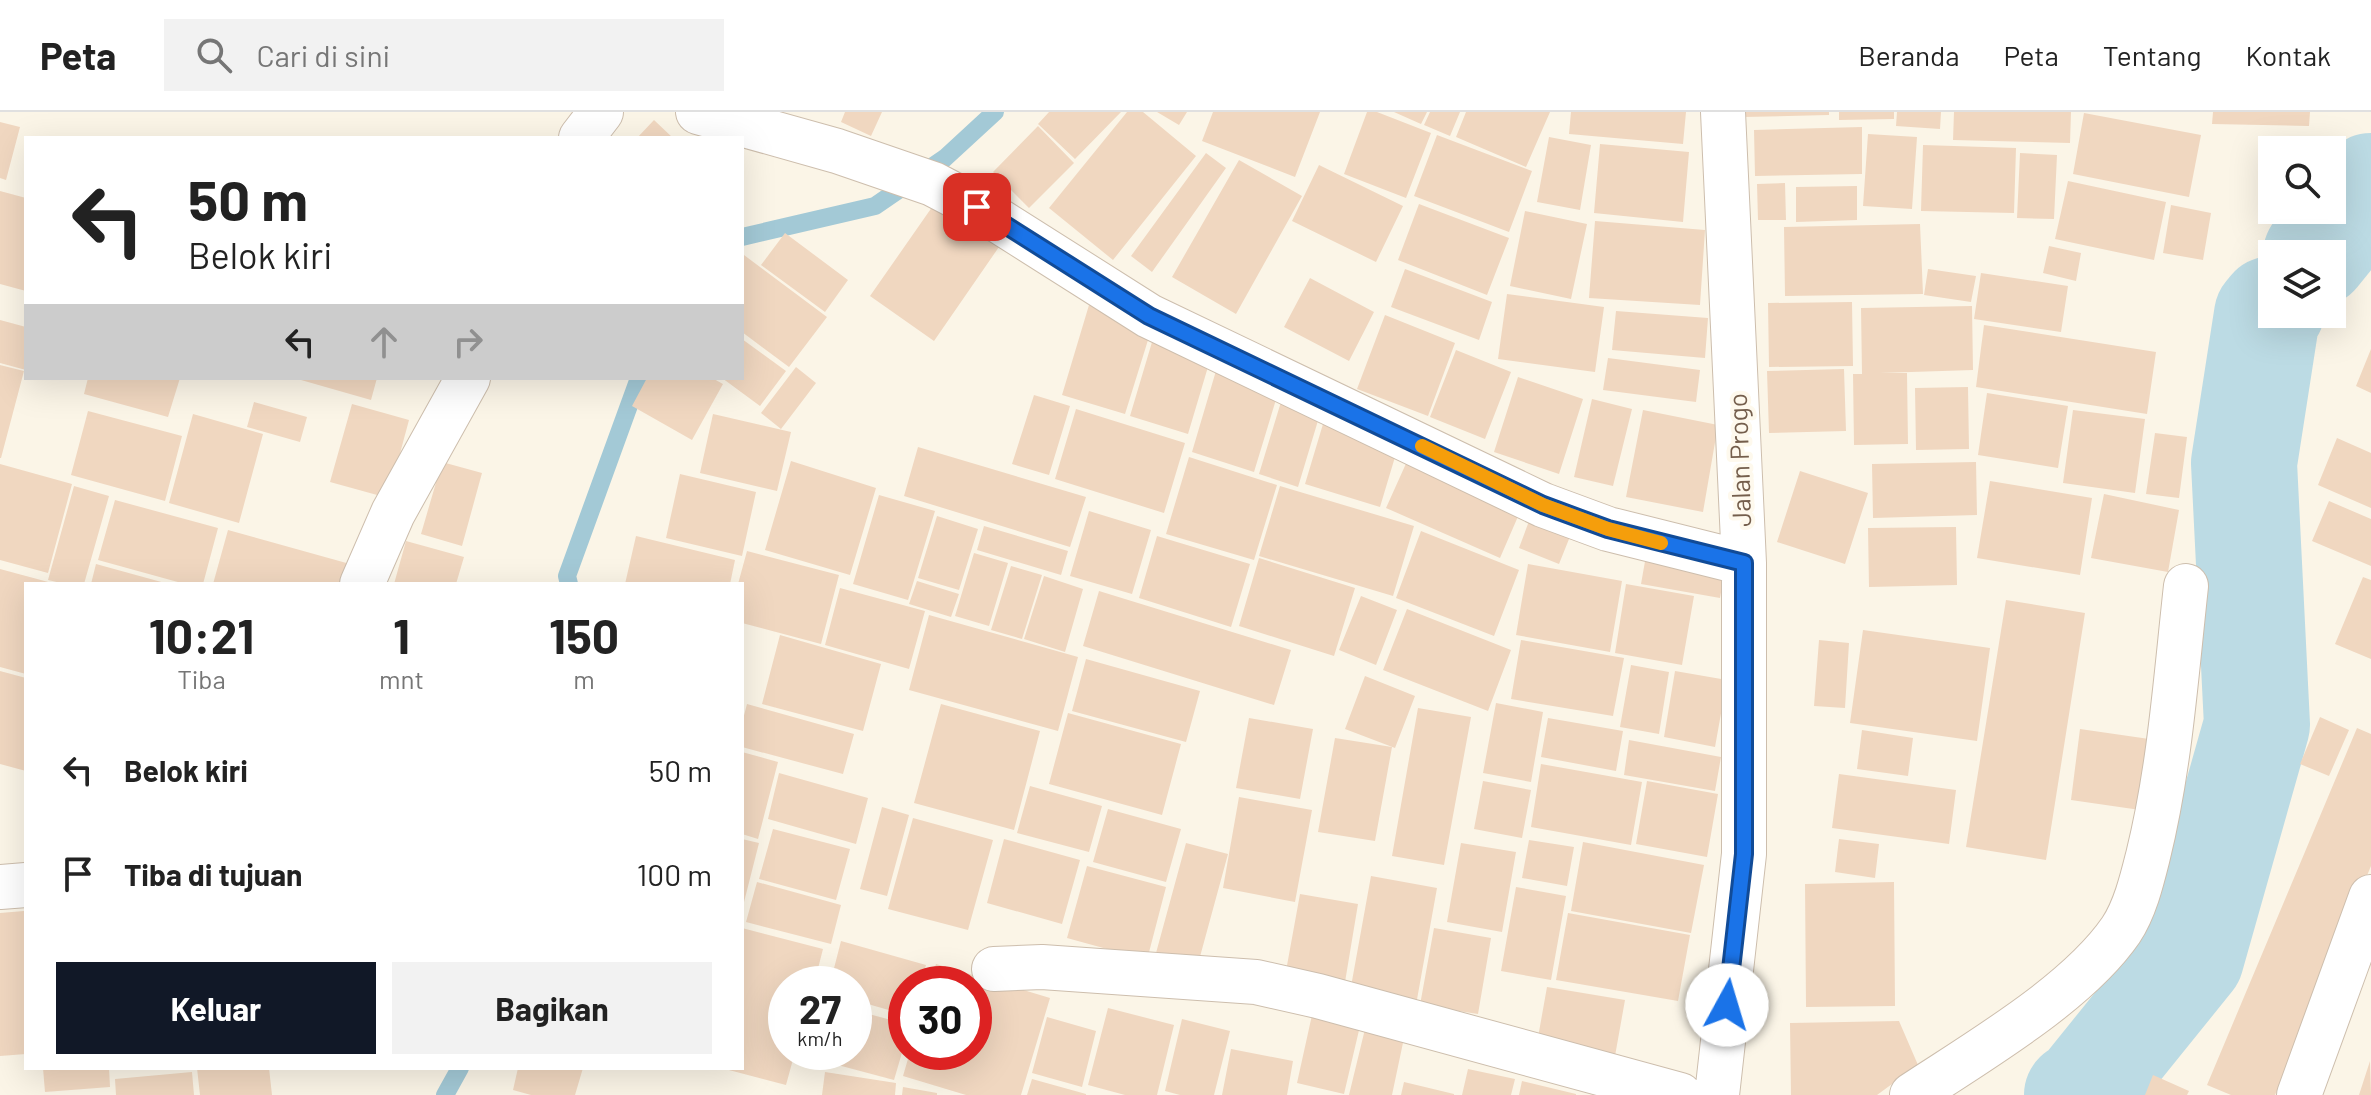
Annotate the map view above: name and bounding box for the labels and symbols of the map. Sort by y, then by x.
pin [943,173,1011,241]
street label: Jalan Progo [1721,393,1756,527]
position arrow [1685,963,1769,1047]
speed limit sign: 30 [888,966,992,1070]

